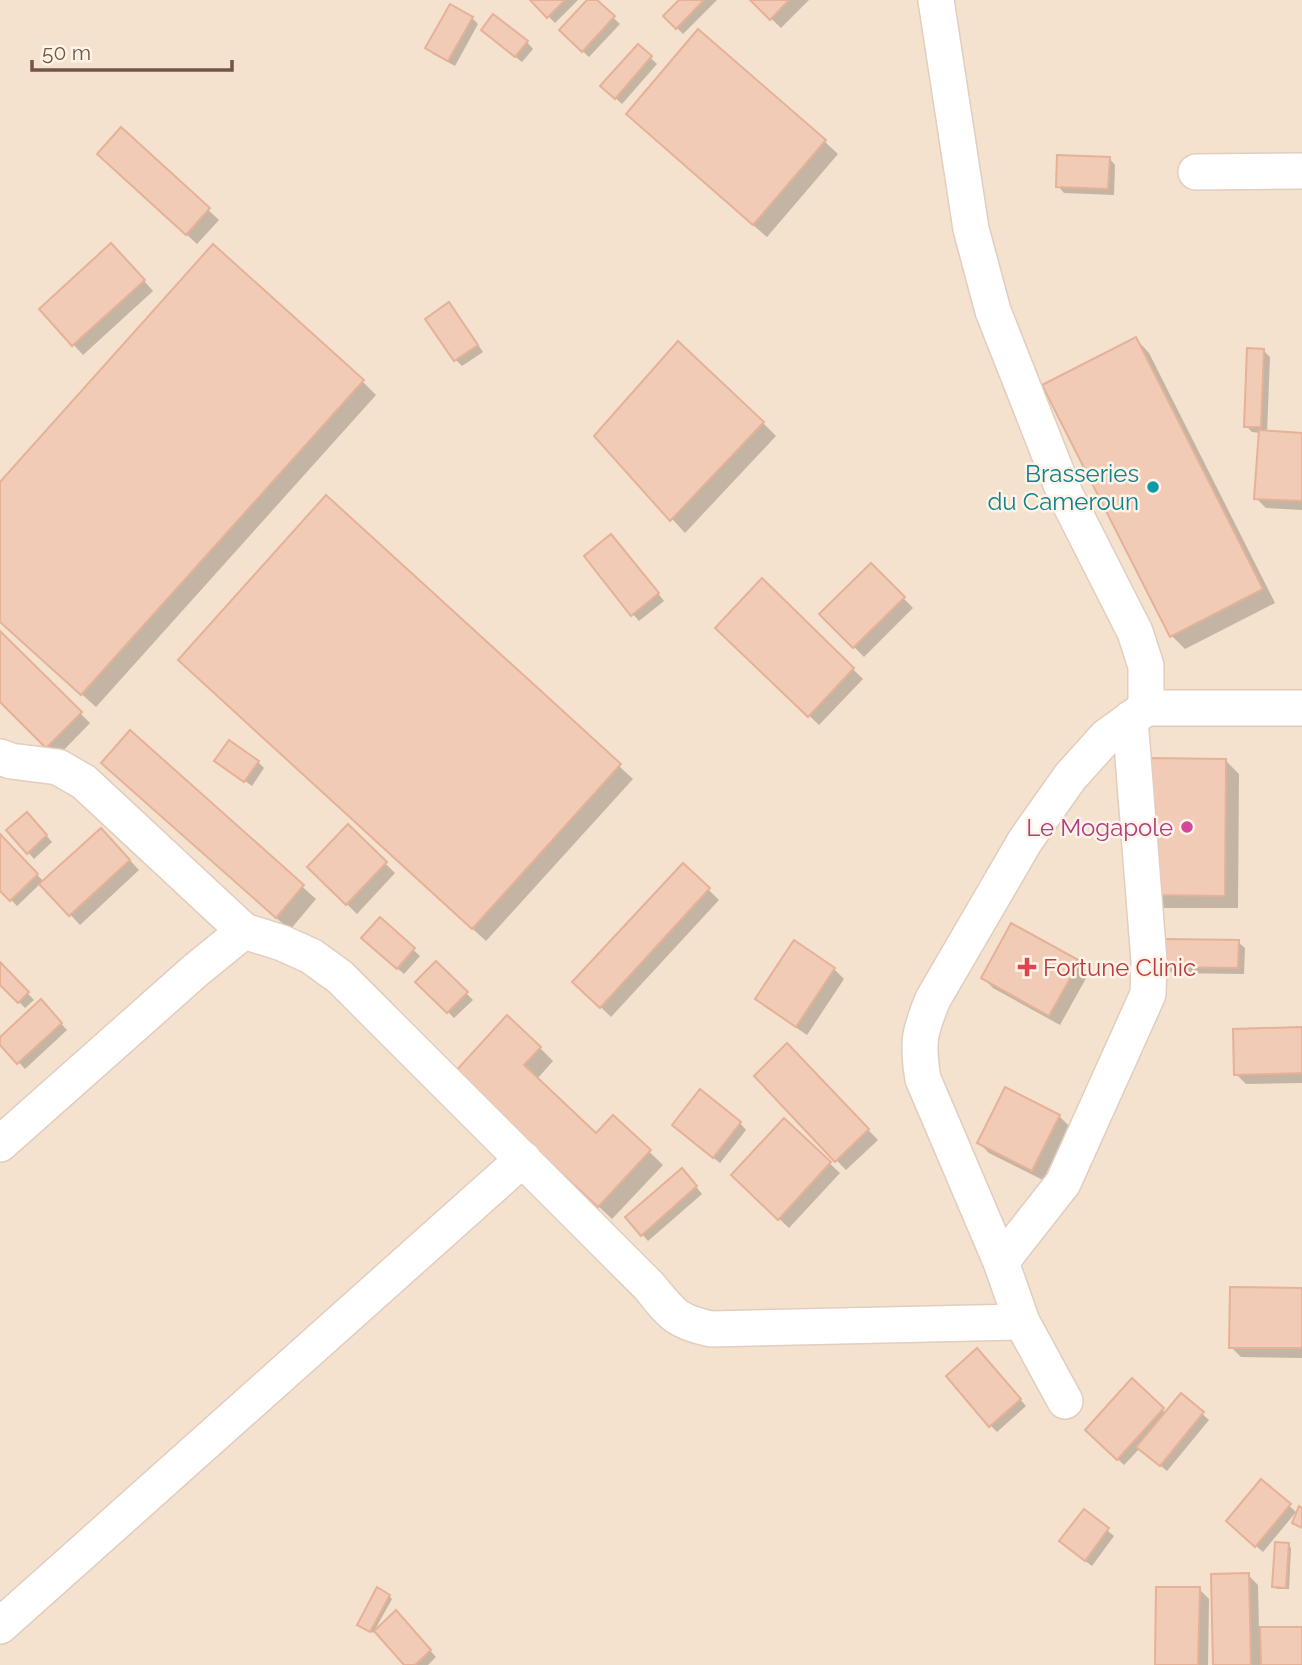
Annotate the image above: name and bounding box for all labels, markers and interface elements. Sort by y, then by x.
scale bar [32,28,231,72]
text: 50 m [42,40,91,65]
place label: Brasseries du Cameroun [987,459,1139,516]
marker: Brasseries du Cameroun [1145,479,1161,495]
place label: Le Mogapole [1026,813,1173,842]
marker: Le Mogapole [1179,819,1195,835]
place label: Fortune Clinic [1043,953,1196,982]
marker: Fortune Clinic [1017,957,1037,977]

